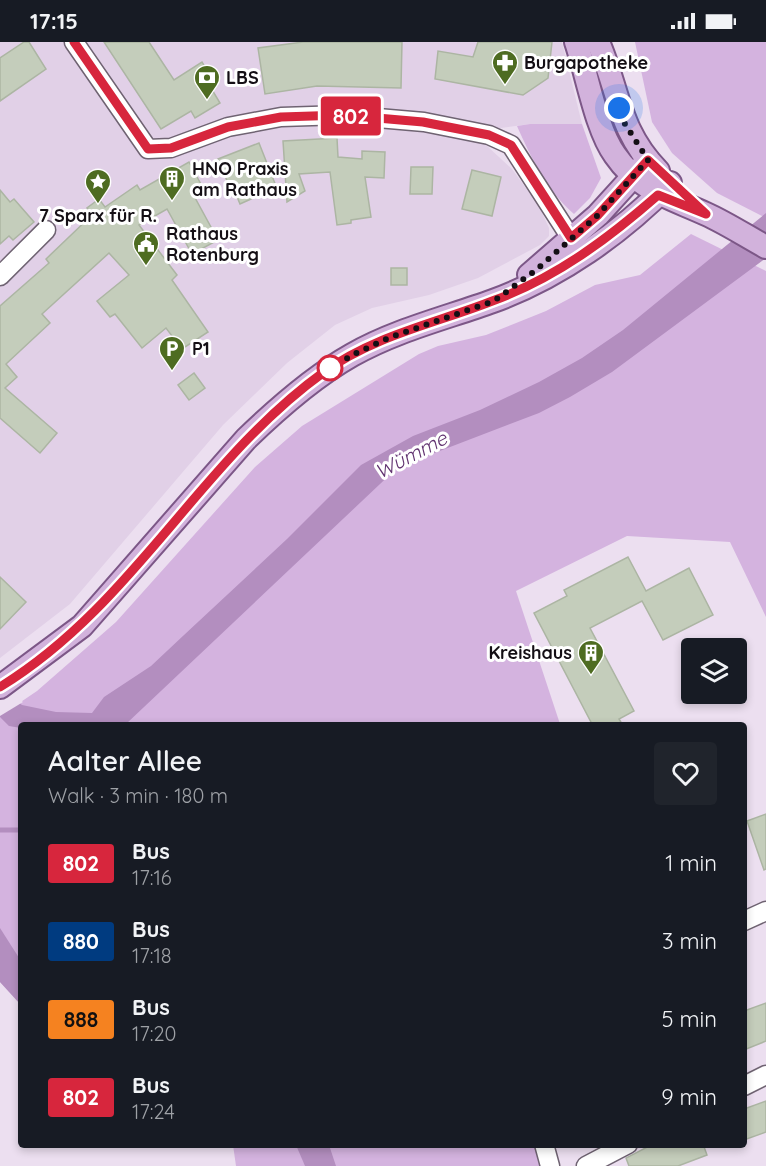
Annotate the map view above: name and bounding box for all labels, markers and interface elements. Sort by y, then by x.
text: 17:15 [30,7,78,35]
pharmacy icon: Burgapotheke [490,48,520,86]
place label: Burgapotheke [524,51,648,74]
bank icon: LBS [192,63,222,101]
place label: LBS [226,66,259,89]
your location [604,93,634,123]
line badge: 802 [316,96,386,136]
text: 802 [333,103,369,129]
place label: HNO Praxis am Rathaus [192,157,297,201]
building icon: HNO Praxis am Rathaus [157,164,187,202]
place icon: 7 Sparx für R. [83,167,113,205]
place label: 7 Sparx für R. [39,204,157,227]
place label: Rathaus Rotenburg [166,222,259,266]
public building icon: Rathaus Rotenburg [131,229,161,267]
parking icon: P1 [157,334,187,372]
place label: P1 [192,337,210,360]
unlabelled marker [317,355,343,381]
water label: Wümme [370,425,452,484]
building icon: Kreishaus [576,638,606,676]
map controls [681,638,747,704]
button: layers [681,638,747,704]
place label: Kreishaus [488,641,572,664]
button: heart [654,742,717,805]
text: Aalter Allee [48,743,202,778]
text: Walk · 3 min · 180 m [48,783,228,808]
text: Bus [132,837,170,865]
text: 1 min [665,849,717,877]
text: 802 [63,850,99,876]
text: 17:16 [132,865,172,890]
text: Bus [132,915,170,943]
text: 3 min [662,927,717,955]
text: 880 [63,928,99,954]
text: 17:18 [132,943,172,968]
text: Bus [132,993,170,1021]
text: 5 min [662,1005,717,1033]
text: 888 [64,1006,98,1032]
text: 17:20 [132,1021,176,1046]
text: Bus [132,1071,170,1099]
text: 9 min [661,1083,717,1111]
text: 802 [63,1084,99,1110]
text: 17:24 [132,1099,175,1124]

